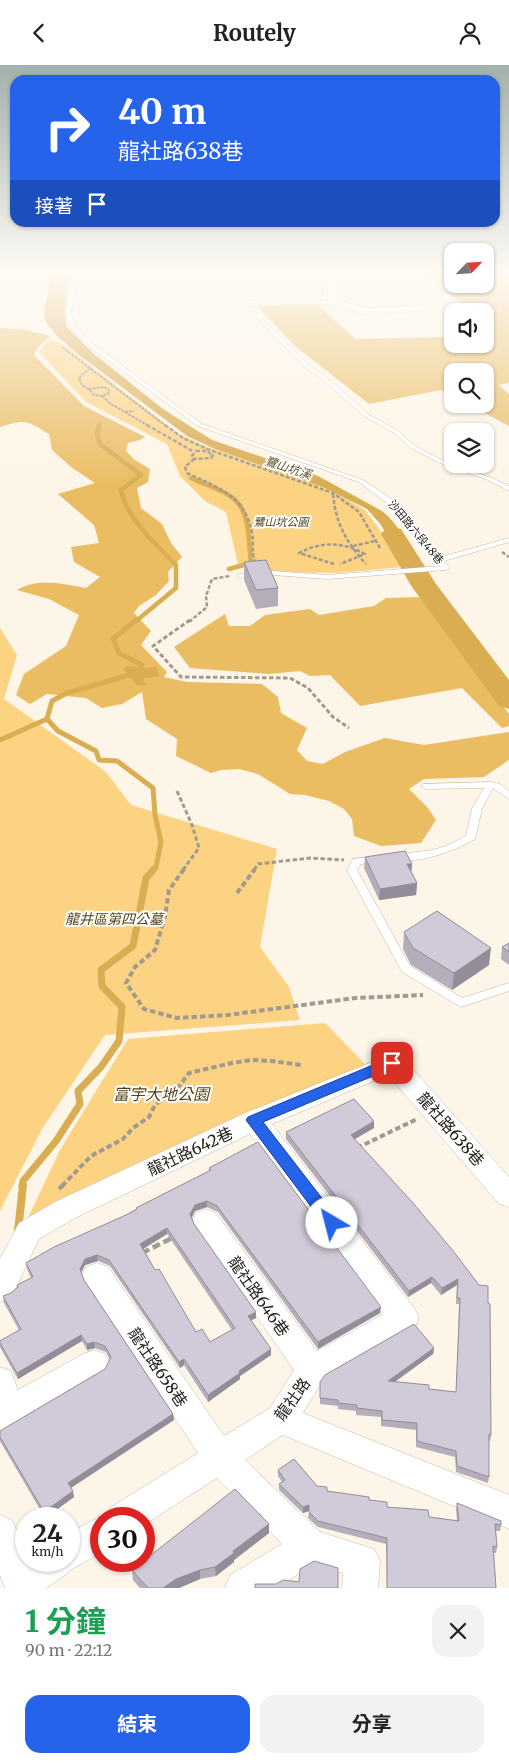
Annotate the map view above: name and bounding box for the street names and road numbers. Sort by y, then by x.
street label: 沙田路六段48巷 [385,497,447,567]
street label: 龍社路638巷 [414,1088,488,1170]
street label: 龍社路642巷 [144,1122,236,1180]
street label: 龍社路646巷 [224,1252,294,1340]
street label: 龍社路658巷 [124,1323,192,1411]
street label: 龍社路 [270,1374,314,1424]

